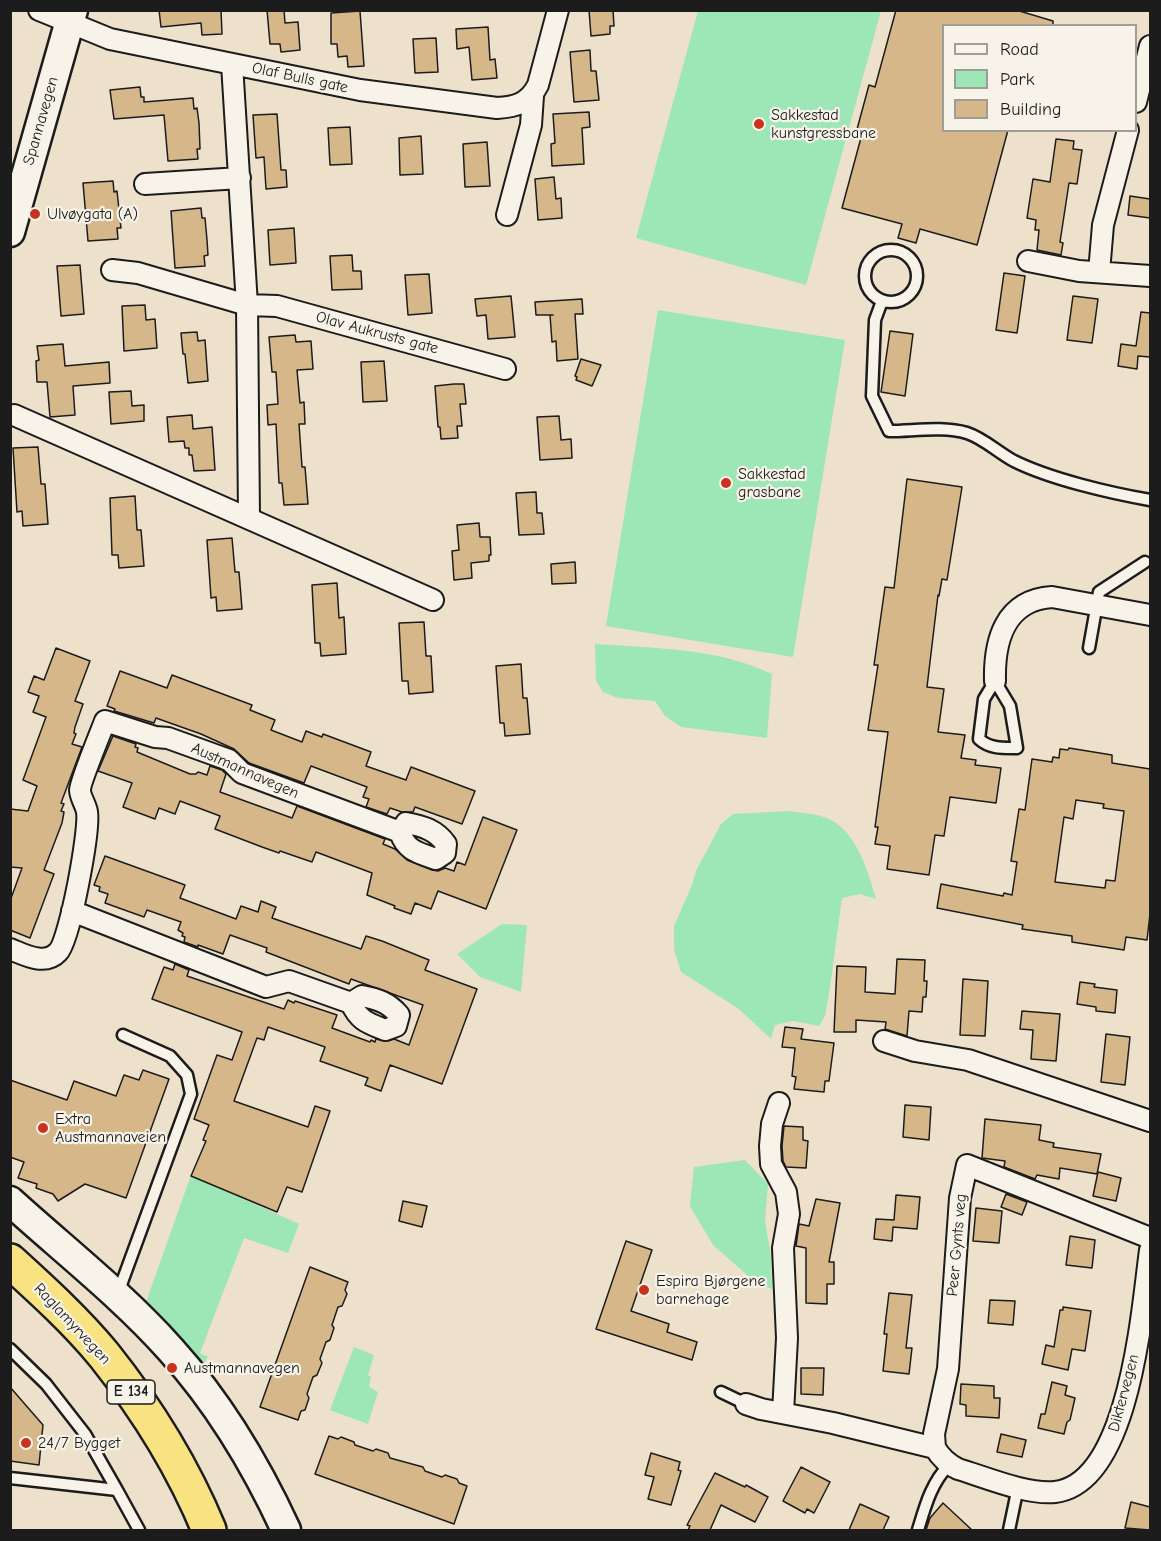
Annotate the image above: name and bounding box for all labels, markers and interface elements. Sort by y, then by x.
legend [942,24,1137,132]
text: Road [1000,39,1039,60]
street label: Olaf Bulls gate [250,58,350,98]
text: Park [1000,69,1034,90]
street label: Spannavegen [19,74,63,168]
text: Building [1000,99,1062,120]
place label: Sakkestad kunstgressbane [771,105,876,143]
marker: Sakkestad kunstgressbane [752,117,766,131]
place label: Ulvøygata (A) [47,204,138,224]
marker: Ulvøygata (A) [28,207,42,221]
street label: Olav Aukrusts gate [314,307,440,359]
place label: Sakkestad grasbane [738,464,806,502]
marker: Sakkestad grasbane [719,476,733,490]
street label: Austmannavegen [188,739,302,803]
place label: Extra Austmannaveien [55,1109,166,1147]
marker: Extra Austmannaveien [36,1121,50,1135]
street label: Peer Gynts veg [943,1193,971,1297]
place label: Espira Bjørgene barnehage [656,1271,765,1309]
street label: Raglamyrvegen [29,1279,115,1369]
marker: Espira Bjørgene barnehage [637,1283,651,1297]
street label: Diktervegen [1104,1352,1144,1434]
place label: Austmannavegen [184,1358,300,1378]
marker: Austmannavegen [165,1361,179,1375]
road number: E 134 [107,1380,155,1404]
place label: 24/7 Bygget [38,1433,120,1453]
marker: 24/7 Bygget [19,1436,33,1450]

